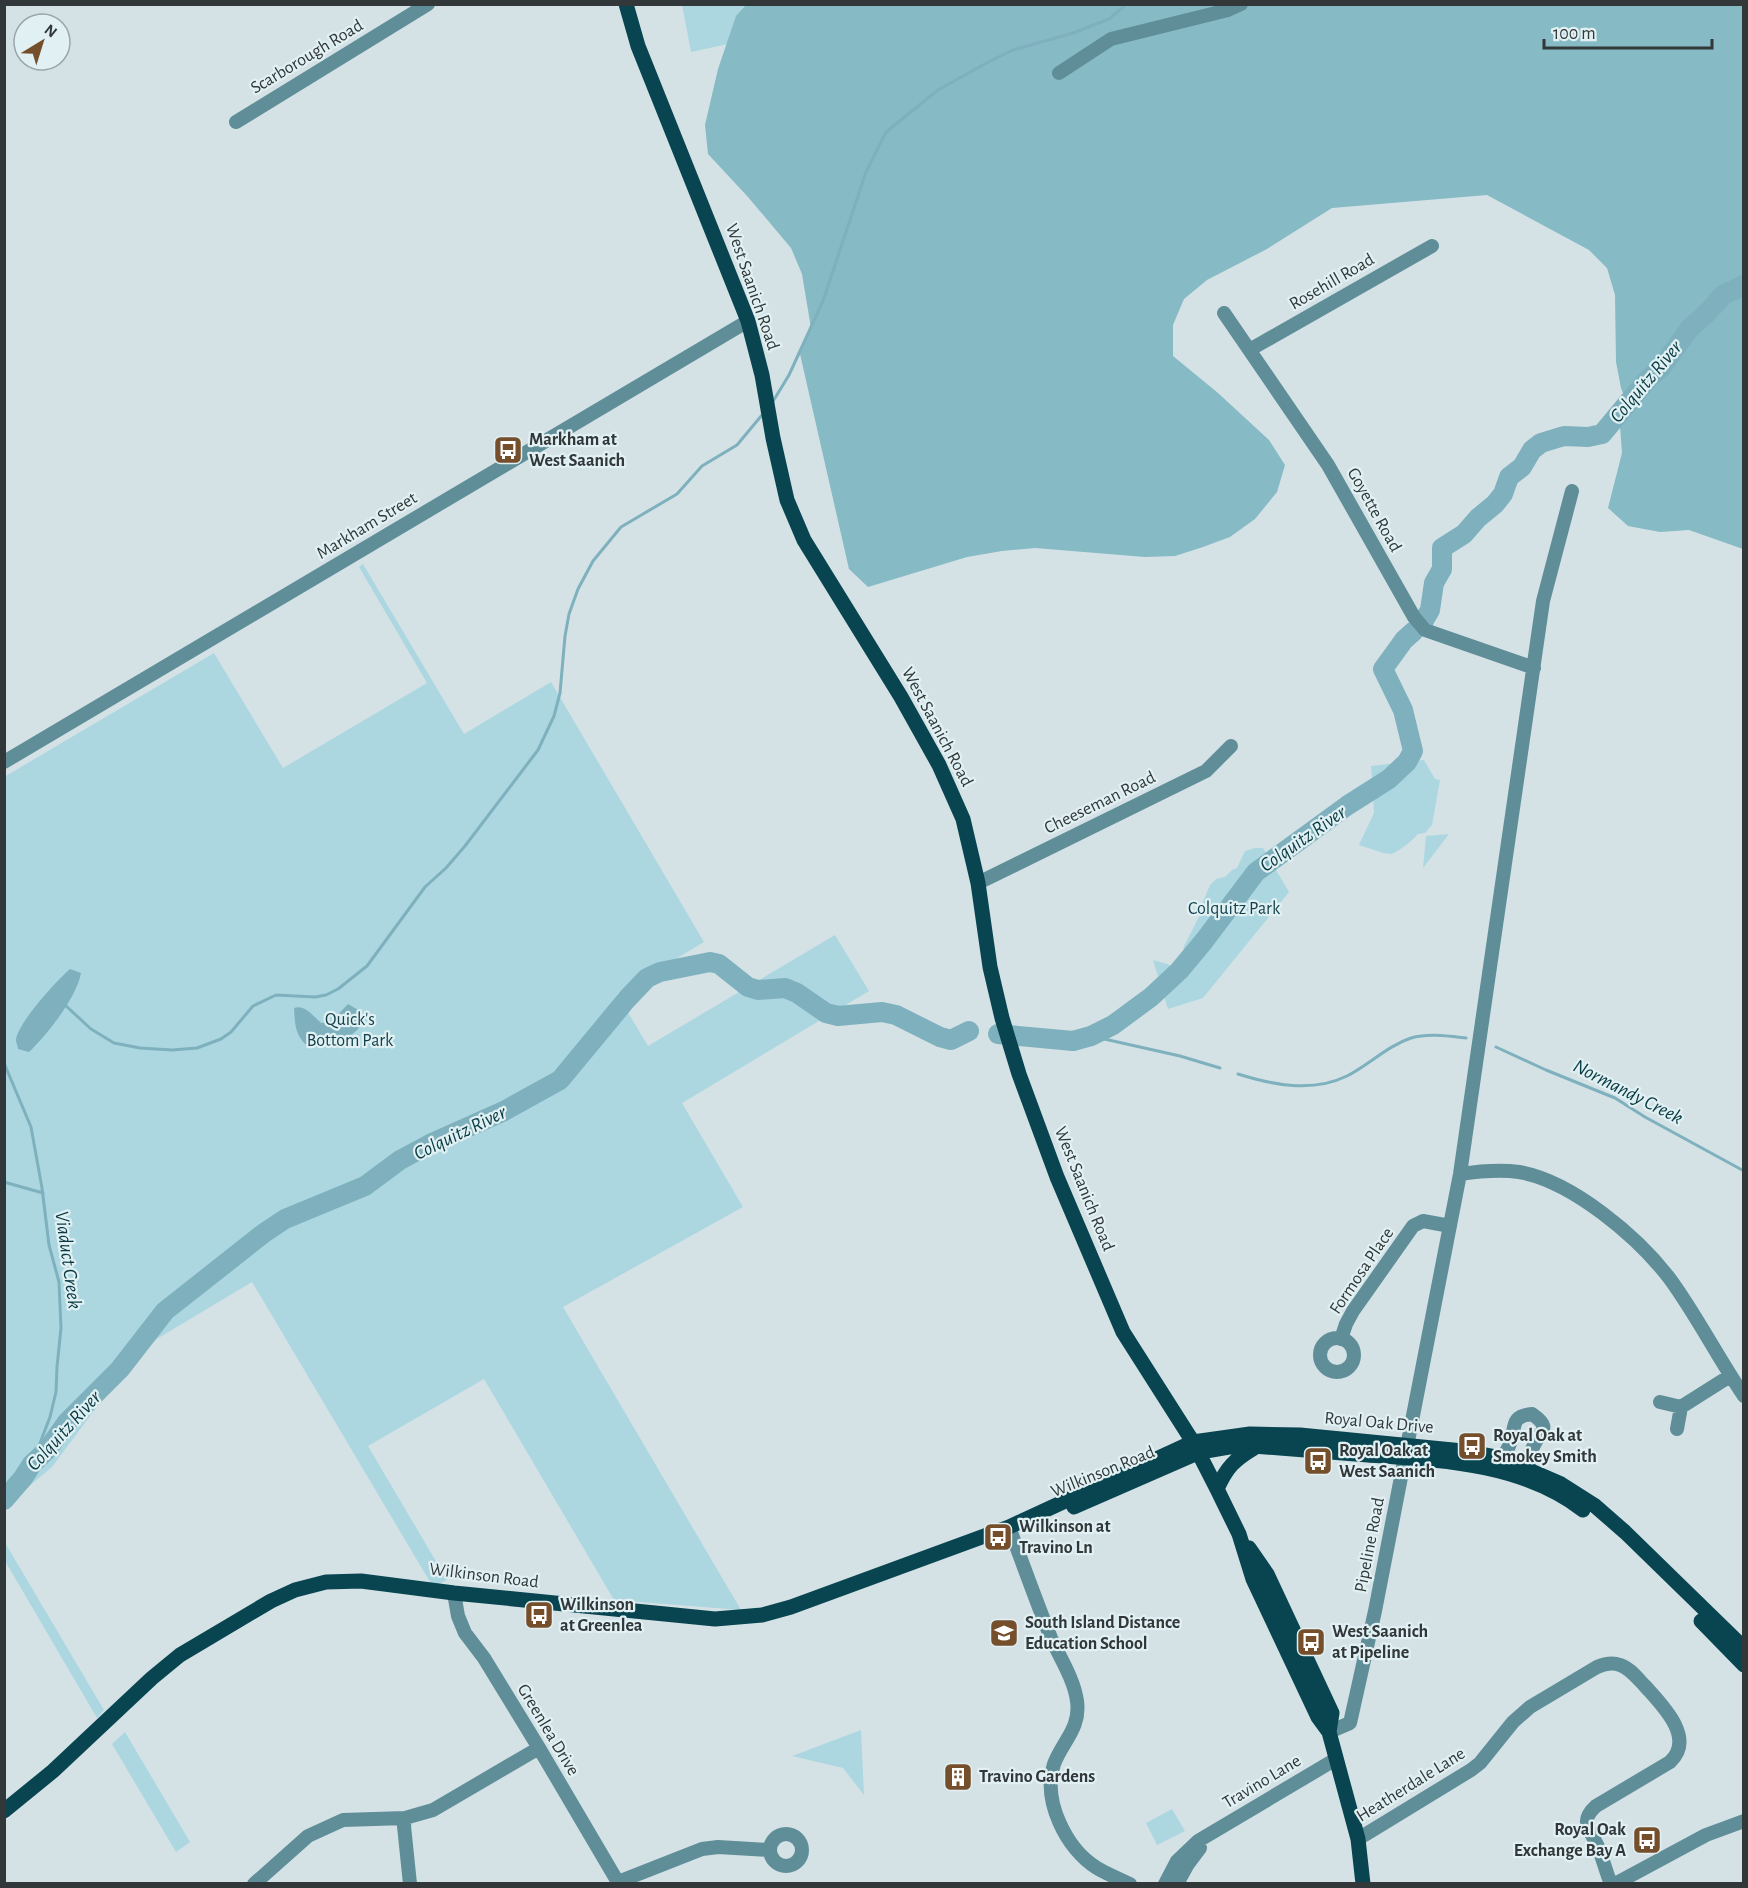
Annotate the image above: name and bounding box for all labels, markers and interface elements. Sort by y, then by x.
north arrow [12,12,72,72]
scale bar [1544,12,1712,50]
street label: Scarborough Road [248,16,366,98]
text: N [41,21,60,41]
text: 100 m [1553,25,1596,43]
street label: West Saanich Road [722,222,782,352]
street label: Rosehill Road [1287,251,1377,313]
water label: Colquitz River [1606,337,1686,427]
place label: Markham at West Saanich [529,431,625,470]
bus stop icon: Markham at West Saanich [492,434,524,466]
street label: Goyette Road [1344,465,1404,555]
street label: Markham Street [314,489,420,563]
street label: West Saanich Road [898,664,976,790]
street label: Cheeseman Road [1042,768,1158,838]
water label: Colquitz River [1256,802,1350,876]
park label: Colquitz Park [1188,900,1281,918]
park label: Quick's Bottom Park [307,1011,394,1050]
water label: Normandy Creek [1570,1056,1686,1128]
water label: Colquitz River [411,1102,510,1164]
street label: West Saanich Road [1051,1124,1117,1254]
water label: Viaduct Creek [51,1210,85,1310]
street label: Formosa Place [1327,1224,1397,1318]
water label: Colquitz River [23,1387,105,1475]
street label: Royal Oak Drive [1324,1409,1434,1437]
place label: Royal Oak at Smokey Smith [1493,1427,1597,1466]
bus stop icon: Royal Oak at Smokey Smith [1456,1430,1488,1462]
place label: Royal Oak at West Saanich [1339,1442,1435,1481]
street label: Wilkinson Road [1049,1443,1157,1501]
bus stop icon: Royal Oak at West Saanich [1302,1445,1334,1477]
street label: Pipeline Road [1352,1496,1388,1594]
place label: Wilkinson at Travino Ln [1019,1518,1111,1557]
bus stop icon: Wilkinson at Travino Ln [982,1521,1014,1553]
street label: Wilkinson Road [428,1560,540,1592]
place label: Wilkinson at Greenlea [560,1596,643,1635]
bus stop icon: Wilkinson at Greenlea [523,1599,555,1631]
place label: South Island Distance Education School [1025,1614,1180,1653]
school or university icon: South Island Distance Education School [988,1617,1020,1649]
place label: West Saanich at Pipeline [1332,1623,1428,1662]
bus stop icon: West Saanich at Pipeline [1295,1626,1327,1658]
street label: Greenlea Drive [514,1681,582,1779]
street label: Heatherdale Lane [1354,1744,1468,1826]
street label: Travino Lane [1220,1752,1304,1812]
building icon: Travino Gardens [942,1761,974,1793]
place label: Travino Gardens [979,1768,1095,1786]
place label: Royal Oak Exchange Bay A [1514,1821,1626,1860]
bus stop icon: Royal Oak Exchange Bay A [1631,1824,1663,1856]

